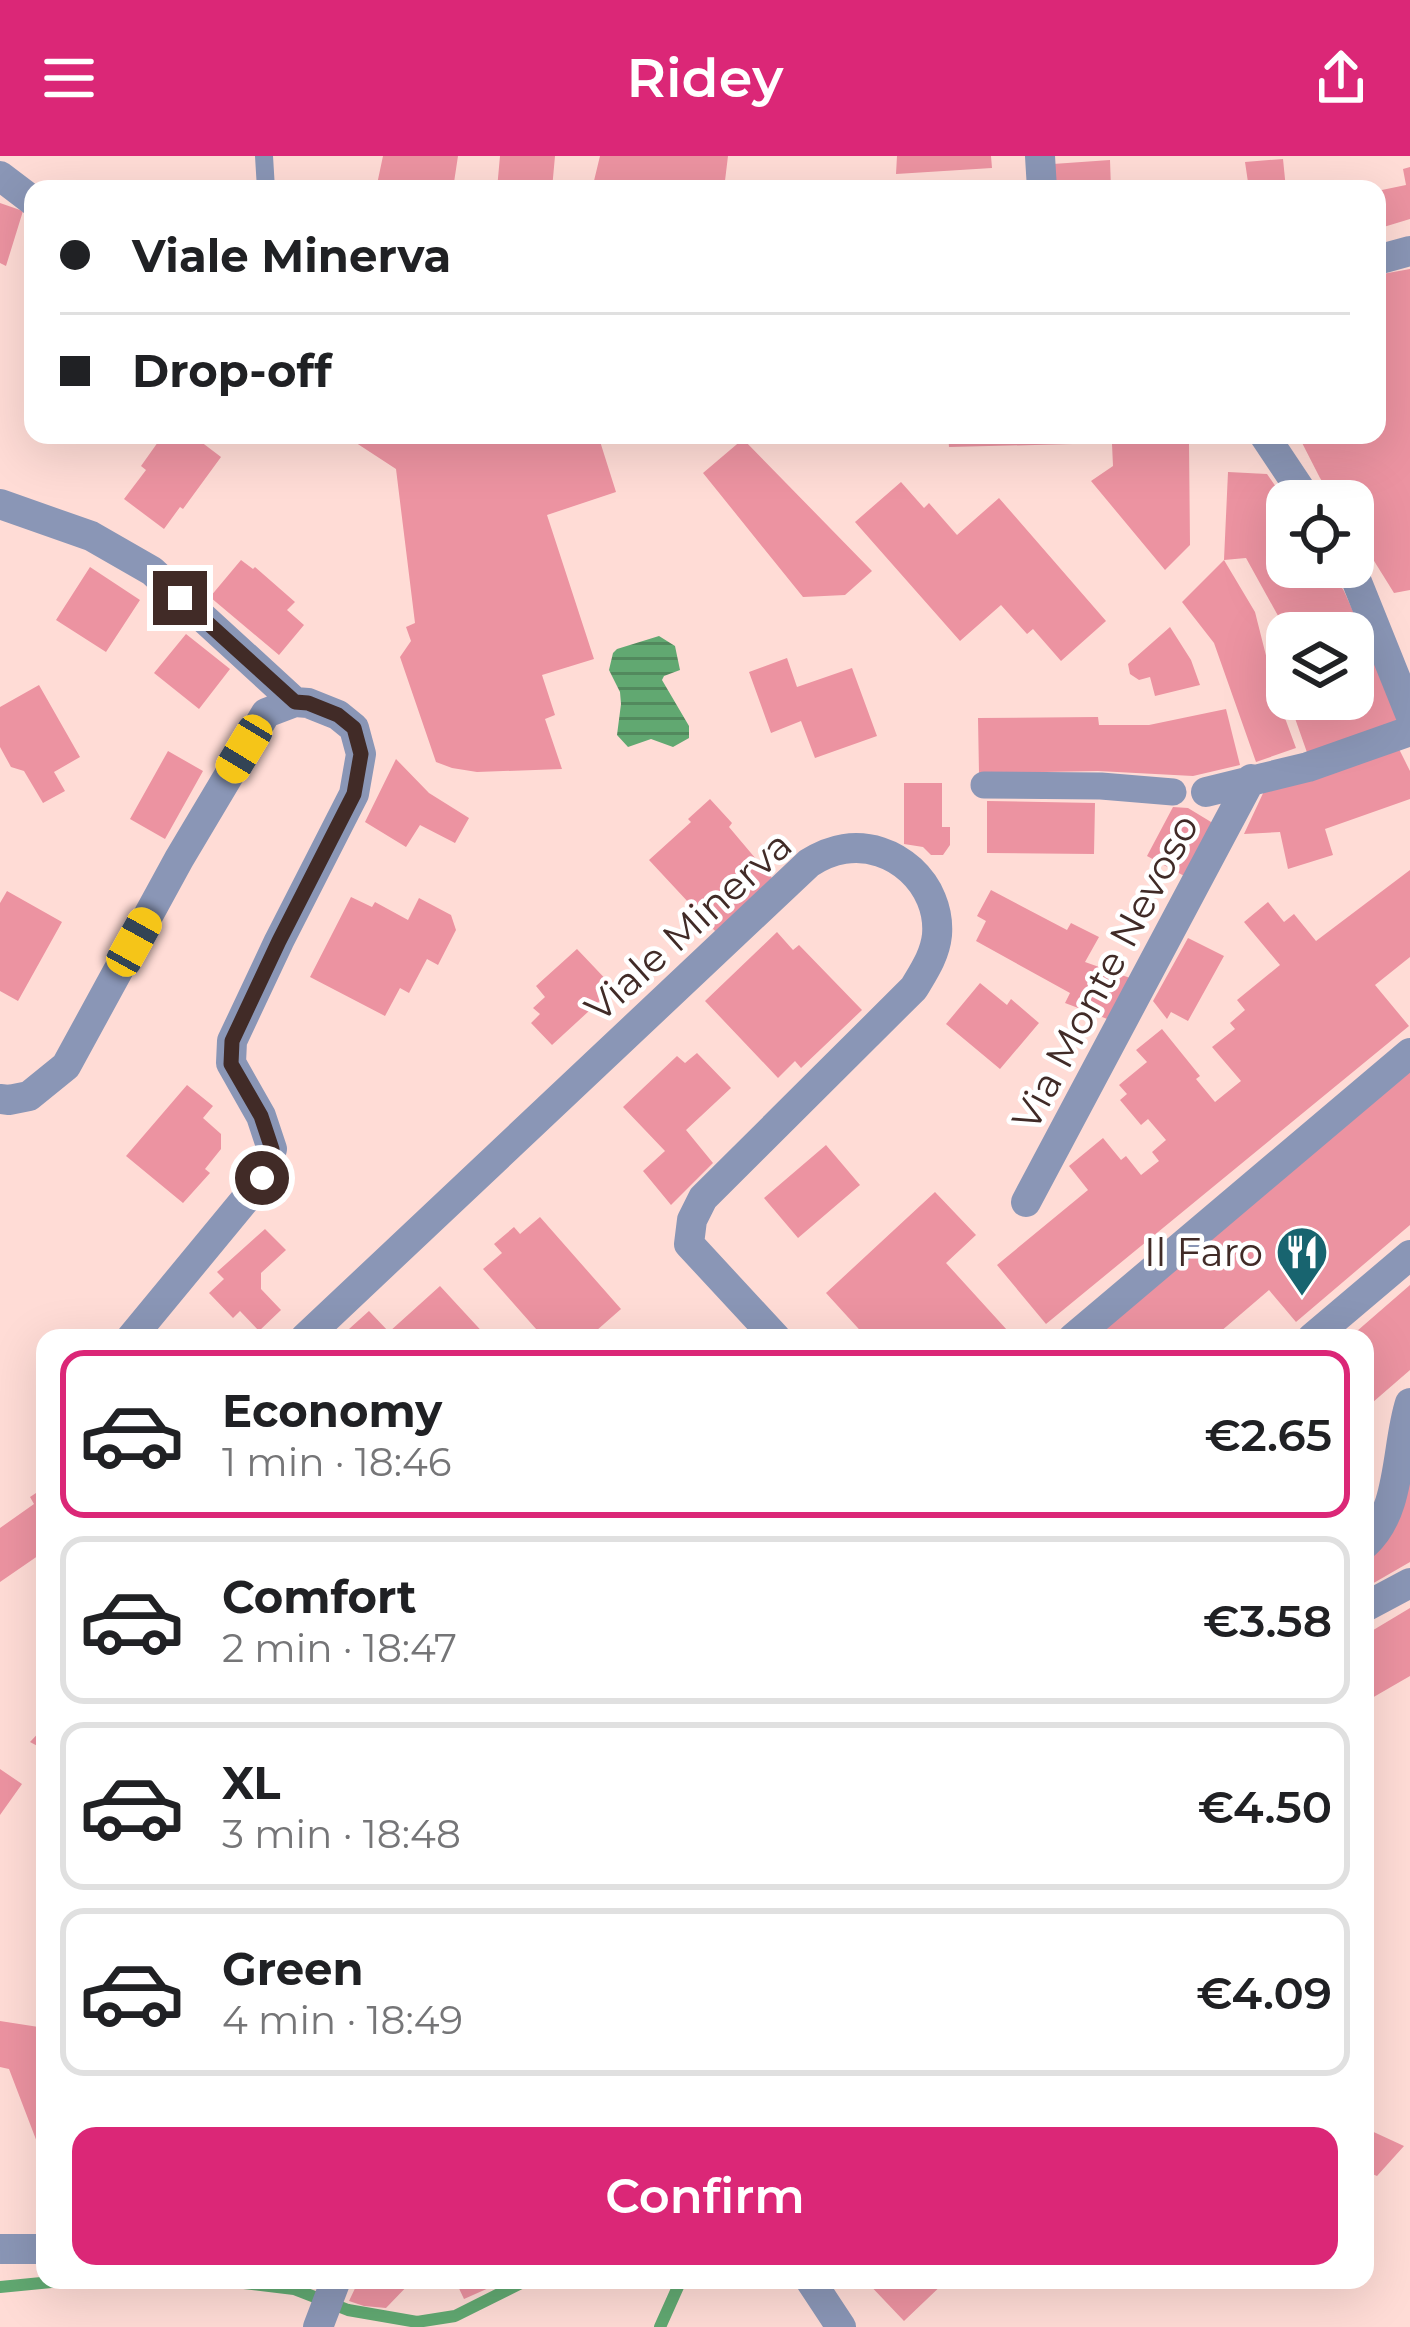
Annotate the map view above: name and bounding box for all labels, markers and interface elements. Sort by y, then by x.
icon: menu [36,45,102,111]
text: Ridey [627,45,783,111]
icon: share [1308,45,1374,111]
text: Viale Minerva [132,228,451,283]
text: Drop-off [132,343,332,398]
map controls [1266,480,1374,720]
button: locate [1266,480,1374,588]
route end [153,571,207,625]
button: layers [1266,612,1374,720]
car [210,709,278,789]
street label: Via Monte Nevoso [1002,806,1208,1138]
street label: Viale Minerva [575,821,801,1031]
car [101,902,167,982]
route start [235,1151,289,1205]
restaurant icon: Il Faro [1274,1224,1330,1298]
place label: Il Faro [1144,1228,1263,1276]
icon: car [78,1380,186,1488]
text: Economy [222,1383,442,1438]
text: €2.65 [1204,1407,1332,1462]
text: 1 min · 18:46 [222,1438,452,1486]
icon: car [78,1566,186,1674]
text: Comfort [222,1569,417,1624]
text: €3.58 [1203,1593,1332,1648]
text: 2 min · 18:47 [222,1624,457,1672]
icon: car [78,1752,186,1860]
text: XL [222,1755,280,1810]
text: €4.50 [1198,1779,1332,1834]
text: 3 min · 18:48 [222,1810,461,1858]
icon: car [78,1938,186,2046]
text: Green [222,1941,364,1996]
text: €4.09 [1196,1965,1332,2020]
text: 4 min · 18:49 [222,1996,463,2044]
button: Confirm [72,2127,1338,2265]

